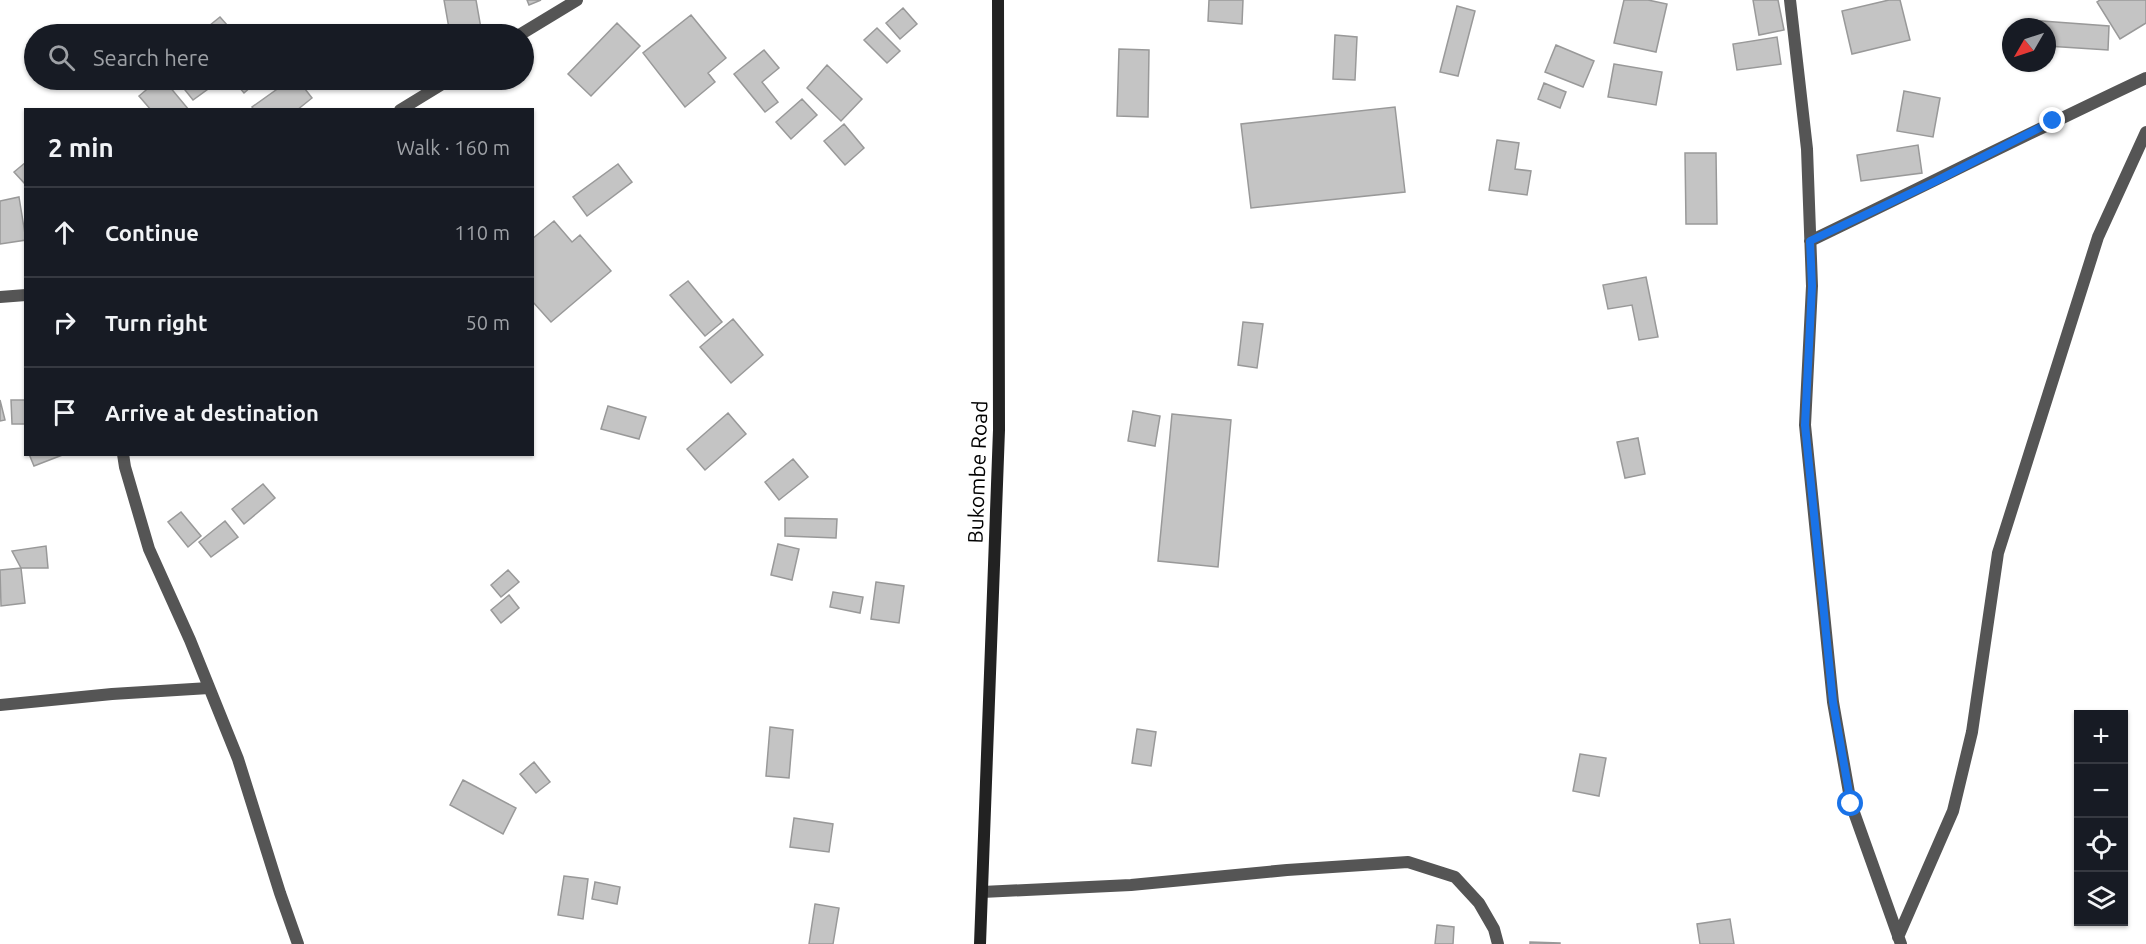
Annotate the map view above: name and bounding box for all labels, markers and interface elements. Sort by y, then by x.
north arrow [2002,18,2056,72]
search box [24,24,534,90]
icon: search [45,41,78,74]
text: Search here [93,45,209,70]
route end [2039,107,2065,133]
text: 2 min [48,133,114,162]
text: Walk · 160 m [397,136,510,159]
icon: ahead [48,216,81,249]
text: Continue [105,220,199,245]
text: 110 m [454,221,510,244]
icon: right [48,306,81,339]
text: Turn right [105,310,207,335]
text: 50 m [466,311,510,334]
icon: arrive [48,396,81,429]
text: Arrive at destination [105,400,319,425]
street label: Bukombe Road [963,400,991,544]
map controls [2074,710,2128,926]
button: + [2074,710,2128,764]
button: − [2074,764,2128,818]
route start [1837,790,1863,816]
button: locate [2074,818,2128,872]
button: layers [2074,872,2128,926]

